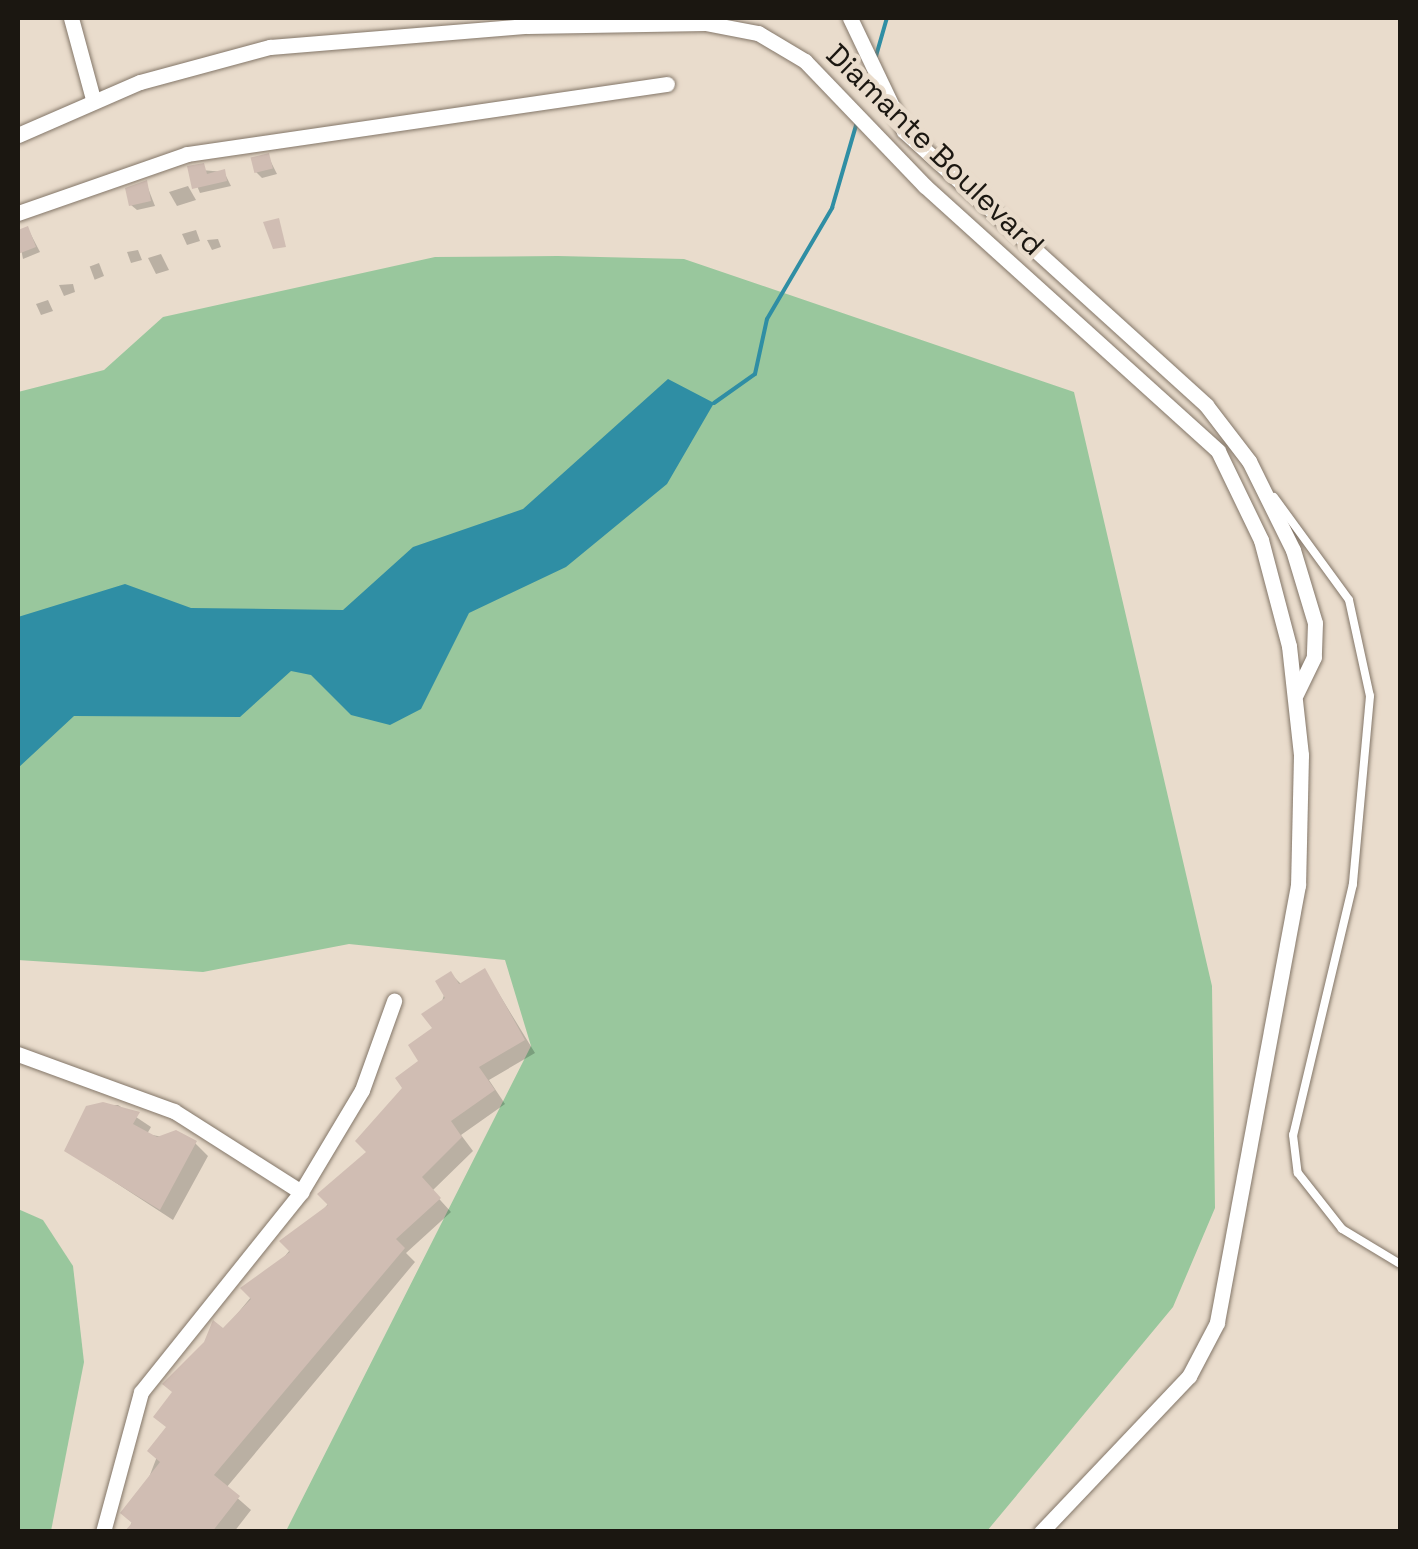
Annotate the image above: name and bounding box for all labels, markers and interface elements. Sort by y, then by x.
street label: Diamante Boulevard [819,37,1051,263]

